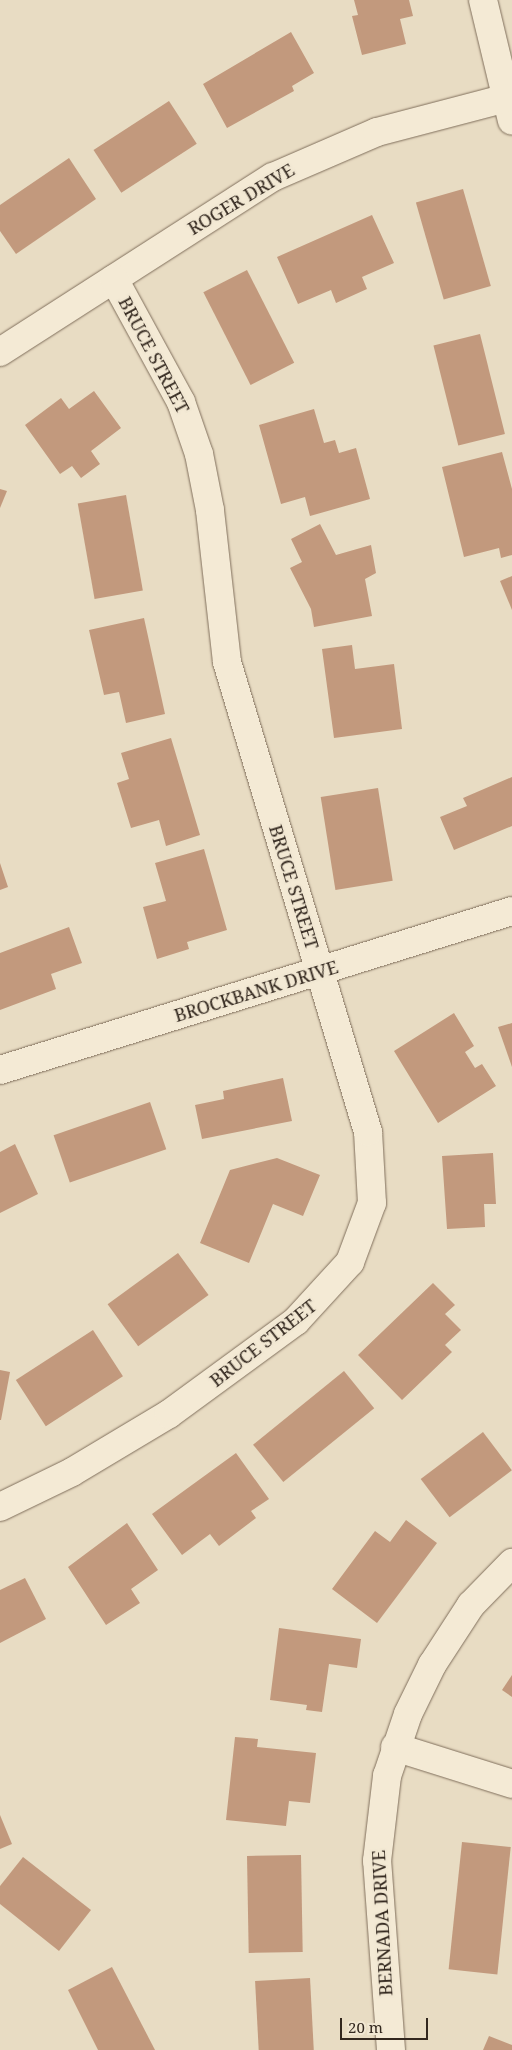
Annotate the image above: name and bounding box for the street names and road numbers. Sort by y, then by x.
street label: ROGER DRIVE [184,159,298,239]
street label: BRUCE STREET [114,293,194,417]
street label: BRUCE STREET [265,822,323,952]
street label: BROCKBANK DRIVE [171,956,341,1026]
street label: BRUCE STREET [206,1295,320,1391]
street label: BERNADA DRIVE [367,1849,397,1997]

